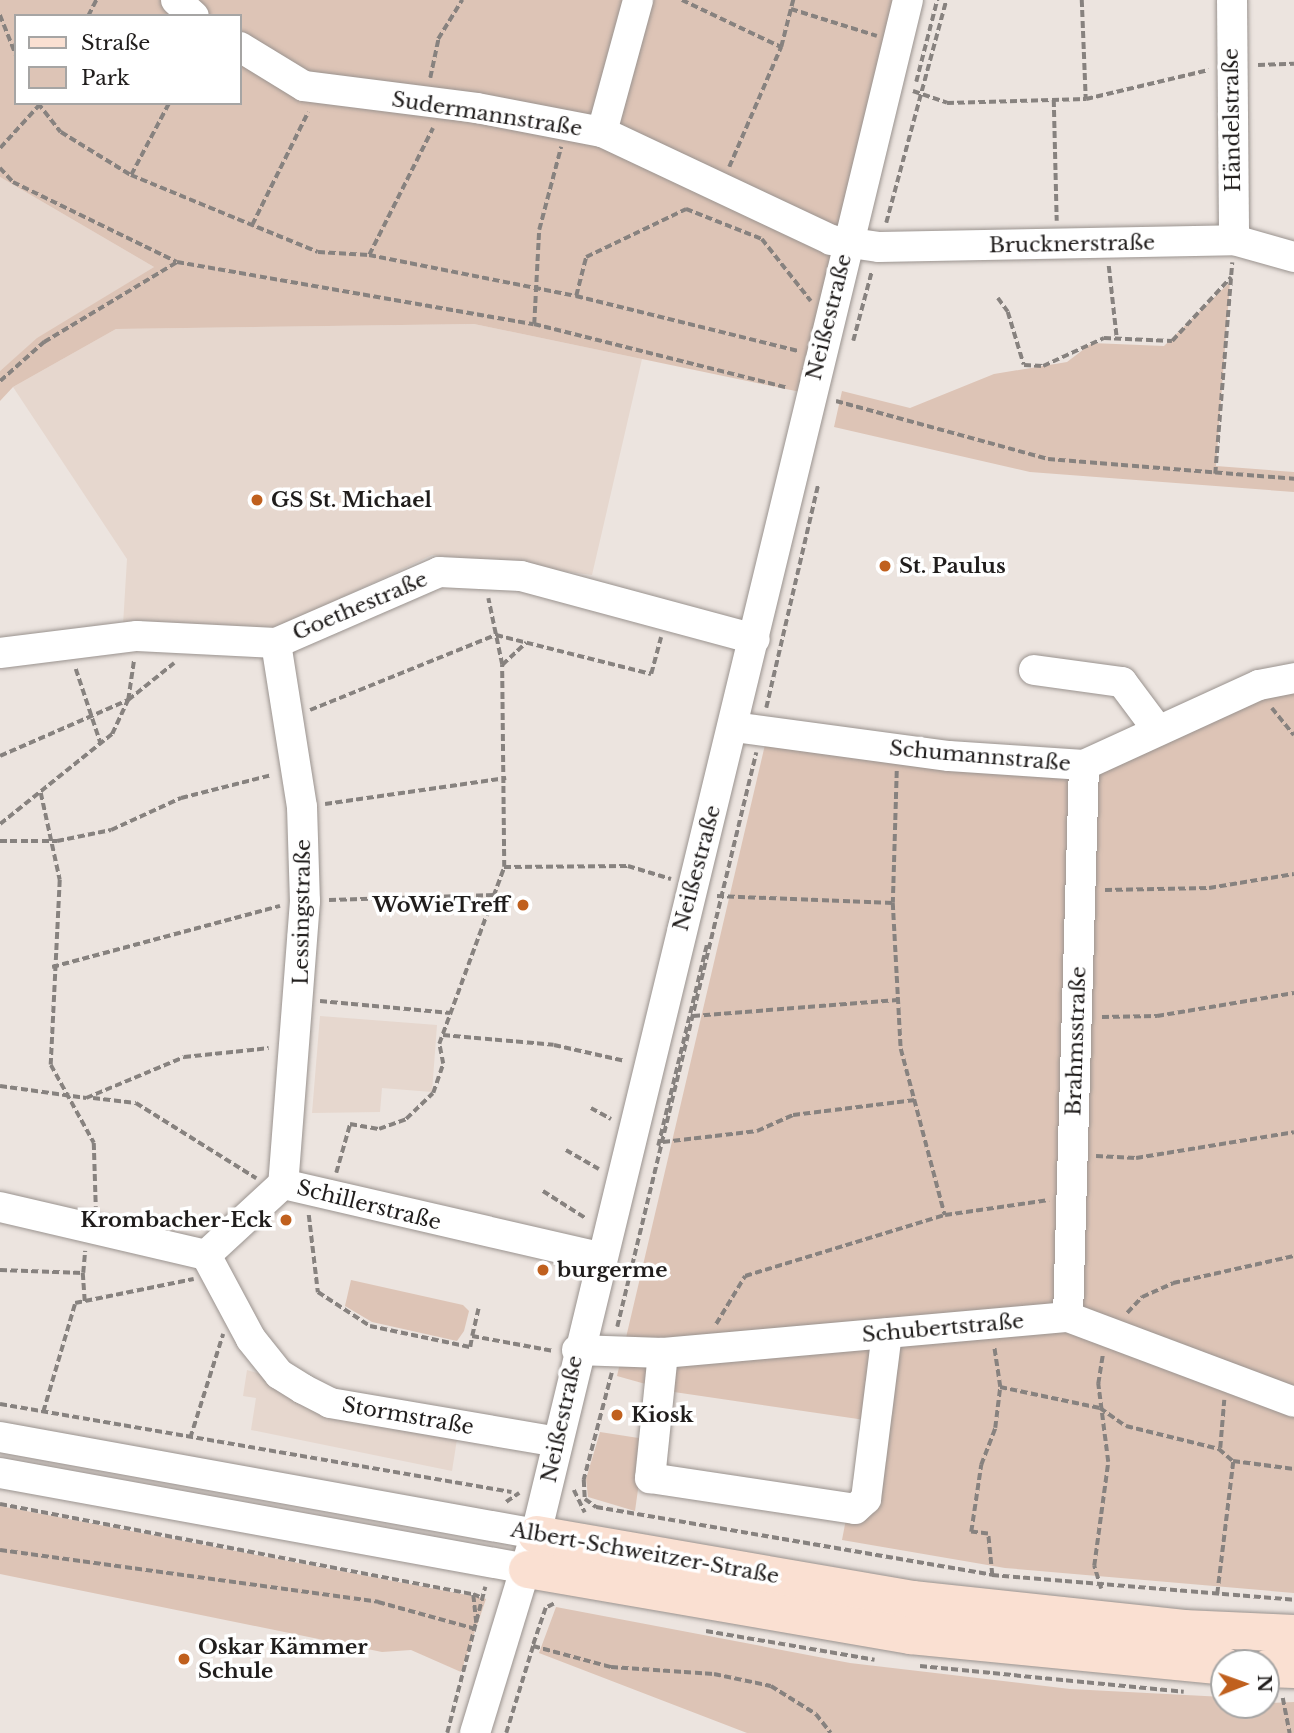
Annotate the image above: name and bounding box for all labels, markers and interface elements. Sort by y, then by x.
legend [14,14,242,105]
text: Straße [81,30,150,56]
street label: Händelstraße [1218,48,1246,192]
text: Park [81,65,130,91]
street label: Sudermannstraße [390,87,584,141]
street label: Brucknerstraße [989,230,1155,258]
street label: Neißestraße [801,251,857,383]
place label: GS St. Michael [271,487,432,513]
marker: GS St. Michael [249,492,265,508]
place label: St. Paulus [899,553,1006,579]
marker: St. Paulus [877,558,893,574]
street label: Goethestraße [289,566,431,646]
street label: Schumannstraße [888,736,1072,776]
street label: Neißestraße [668,802,726,934]
street label: Lessingstraße [288,839,316,985]
place label: WoWieTreff [373,892,509,918]
marker: WoWieTreff [515,897,531,913]
street label: Brahmsstraße [1061,966,1091,1116]
street label: Schillerstraße [294,1175,444,1235]
place label: Krombacher-Eck [80,1207,272,1233]
marker: Krombacher-Eck [278,1212,294,1228]
place label: burgerme [557,1257,667,1283]
marker: burgerme [535,1262,551,1278]
street label: Schubertstraße [861,1308,1025,1348]
street label: Neißestraße [536,1353,588,1485]
street label: Stormstraße [340,1392,476,1440]
place label: Kiosk [631,1402,693,1428]
marker: Kiosk [609,1407,625,1423]
street label: Albert-Schweitzer-Straße [509,1517,781,1589]
place label: Oskar Kämmer Schule [198,1634,368,1684]
north arrow [1210,1649,1280,1719]
marker: Oskar Kämmer Schule [176,1651,192,1667]
text: N [1253,1675,1276,1693]

